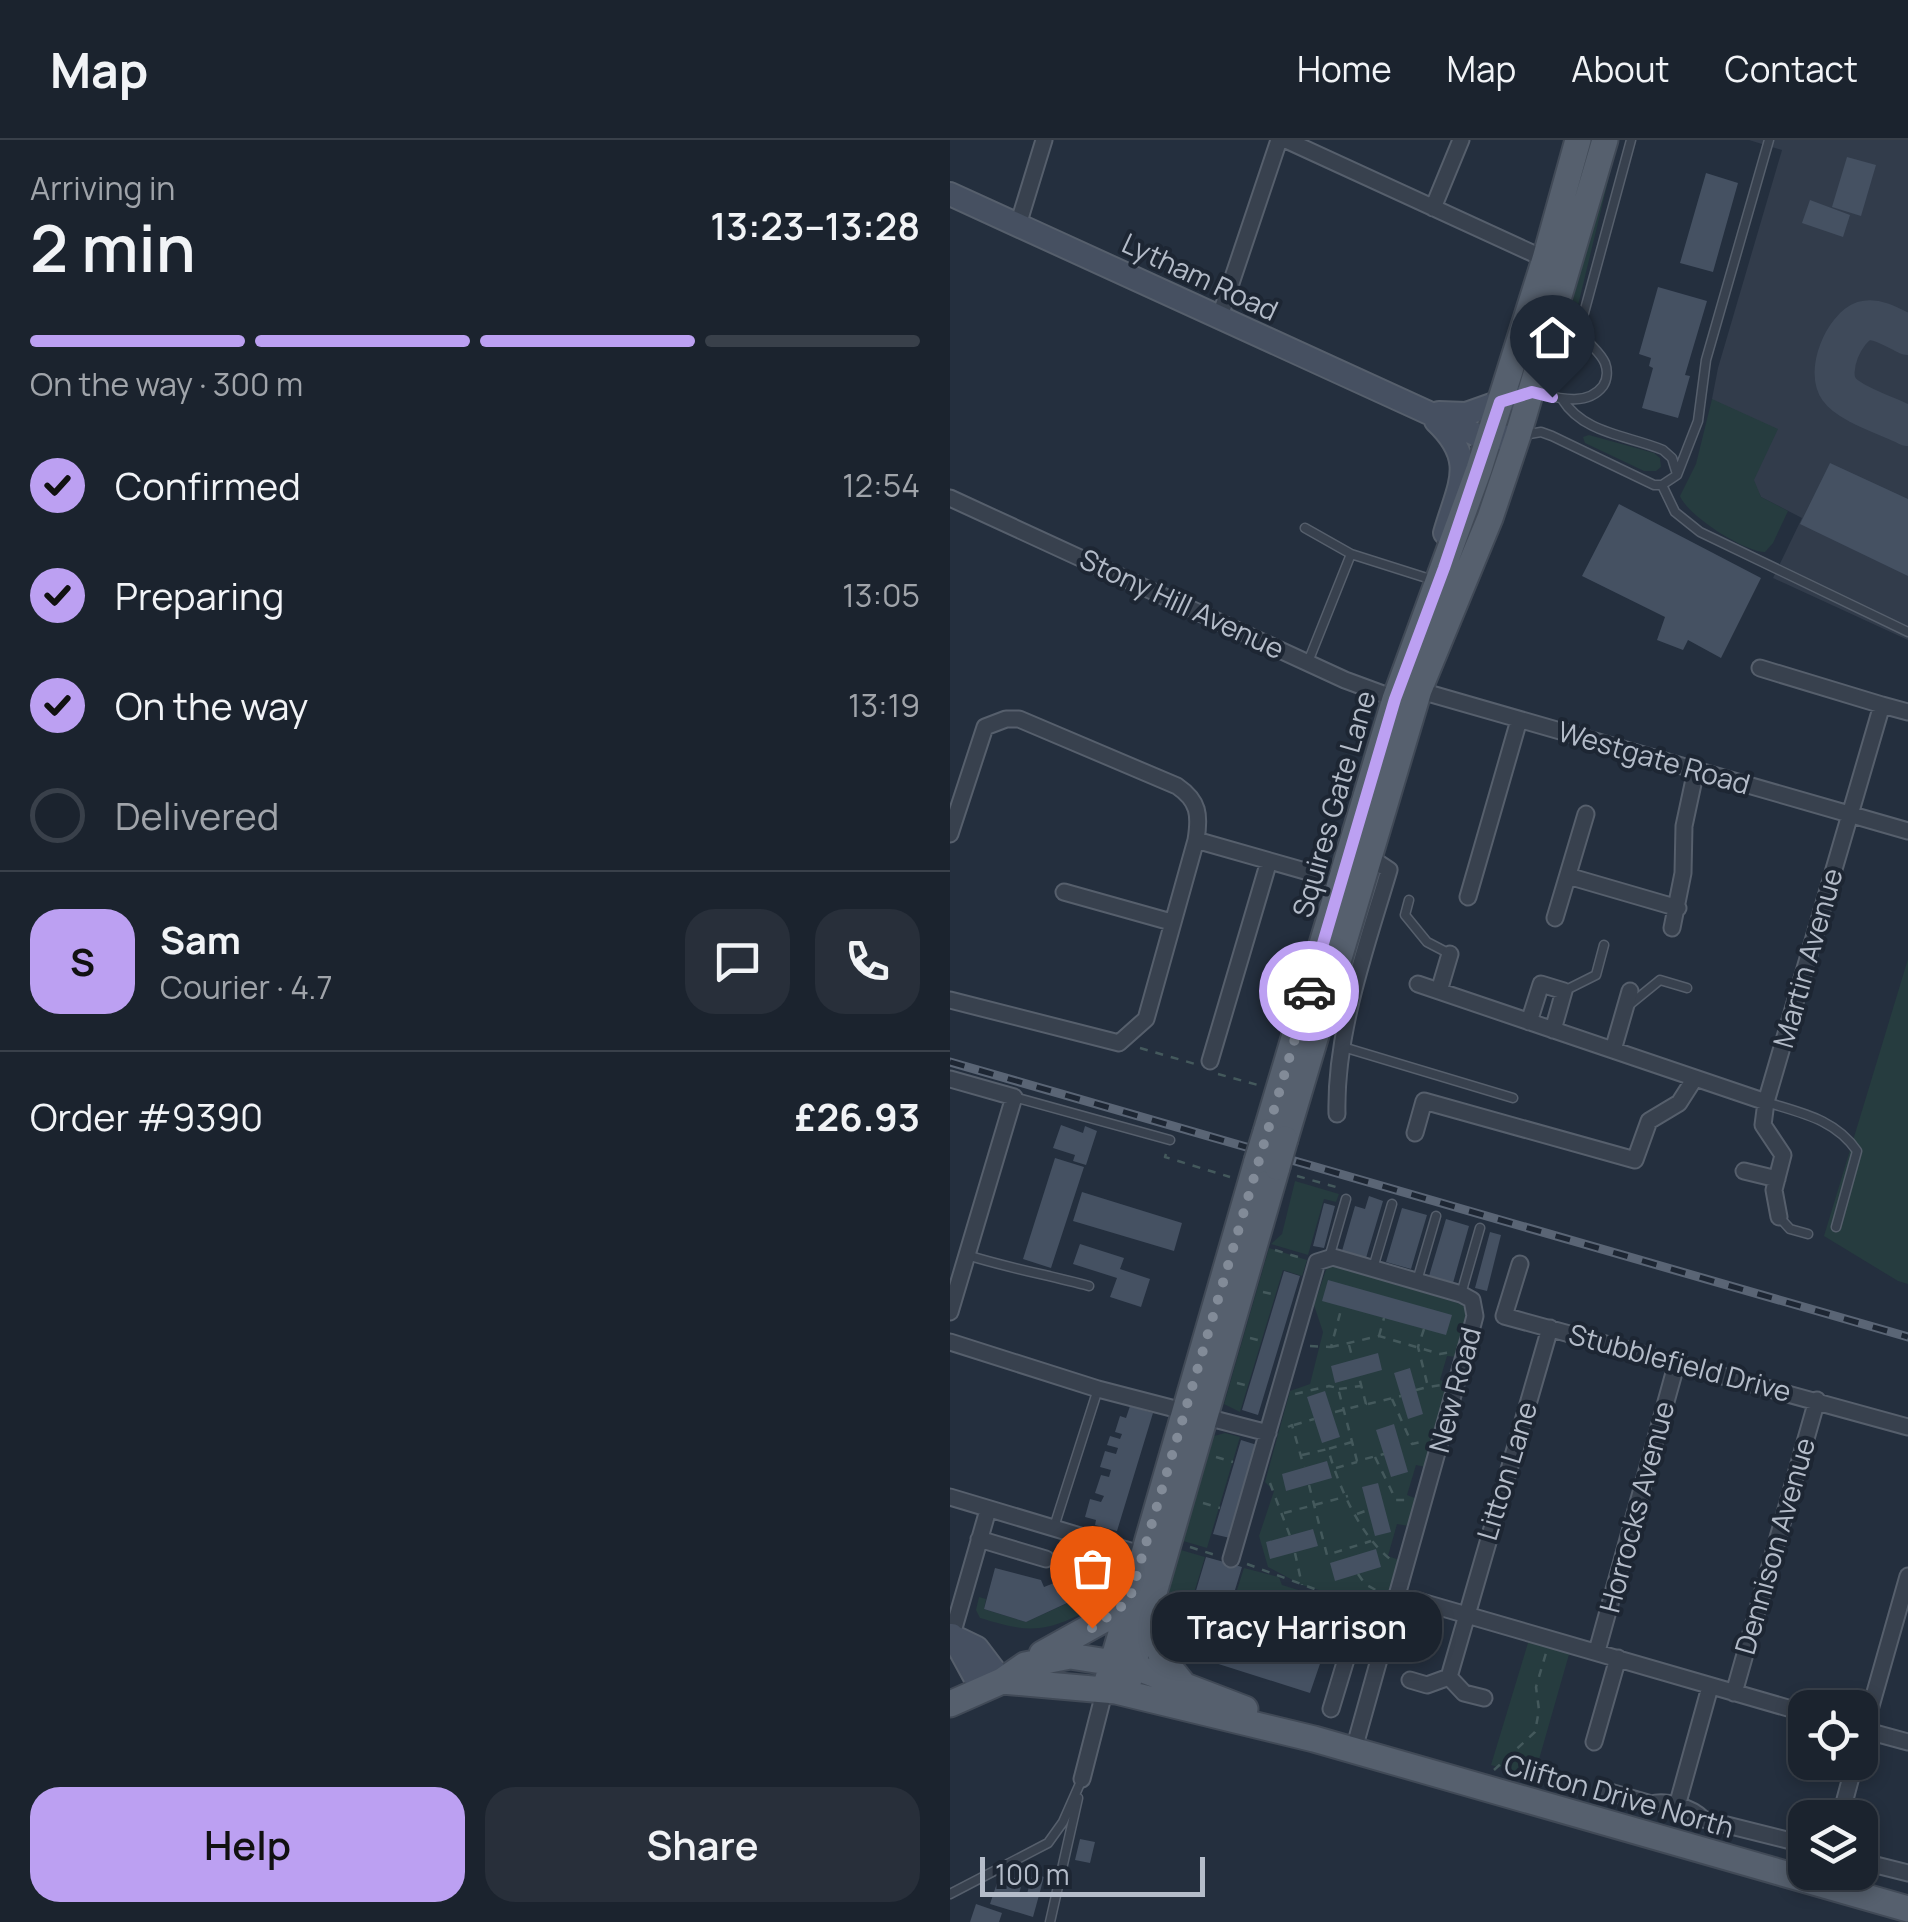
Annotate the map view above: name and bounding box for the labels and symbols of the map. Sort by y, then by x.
street label: Lytham Road [1116,223,1285,329]
pin [1510,295,1595,398]
street label: Stony Hill Avenue [1074,539,1291,667]
street label: Squires Gate Lane [1283,686,1384,922]
street label: Westgate Road [1554,711,1755,803]
street label: Martin Avenue [1763,864,1851,1052]
courier [1259,941,1359,1041]
street label: Stubblefield Drive [1565,1314,1796,1410]
street label: New Road [1419,1323,1489,1457]
street label: Litton Lane [1467,1397,1545,1545]
street label: Horrocks Avenue [1590,1397,1683,1617]
street label: Dennison Avenue [1725,1433,1823,1659]
pin [1050,1526,1135,1629]
callout: Tracy Harrison [1152,1593,1442,1663]
street label: Clifton Drive North [1500,1744,1739,1846]
scale bar [980,1852,1205,1896]

